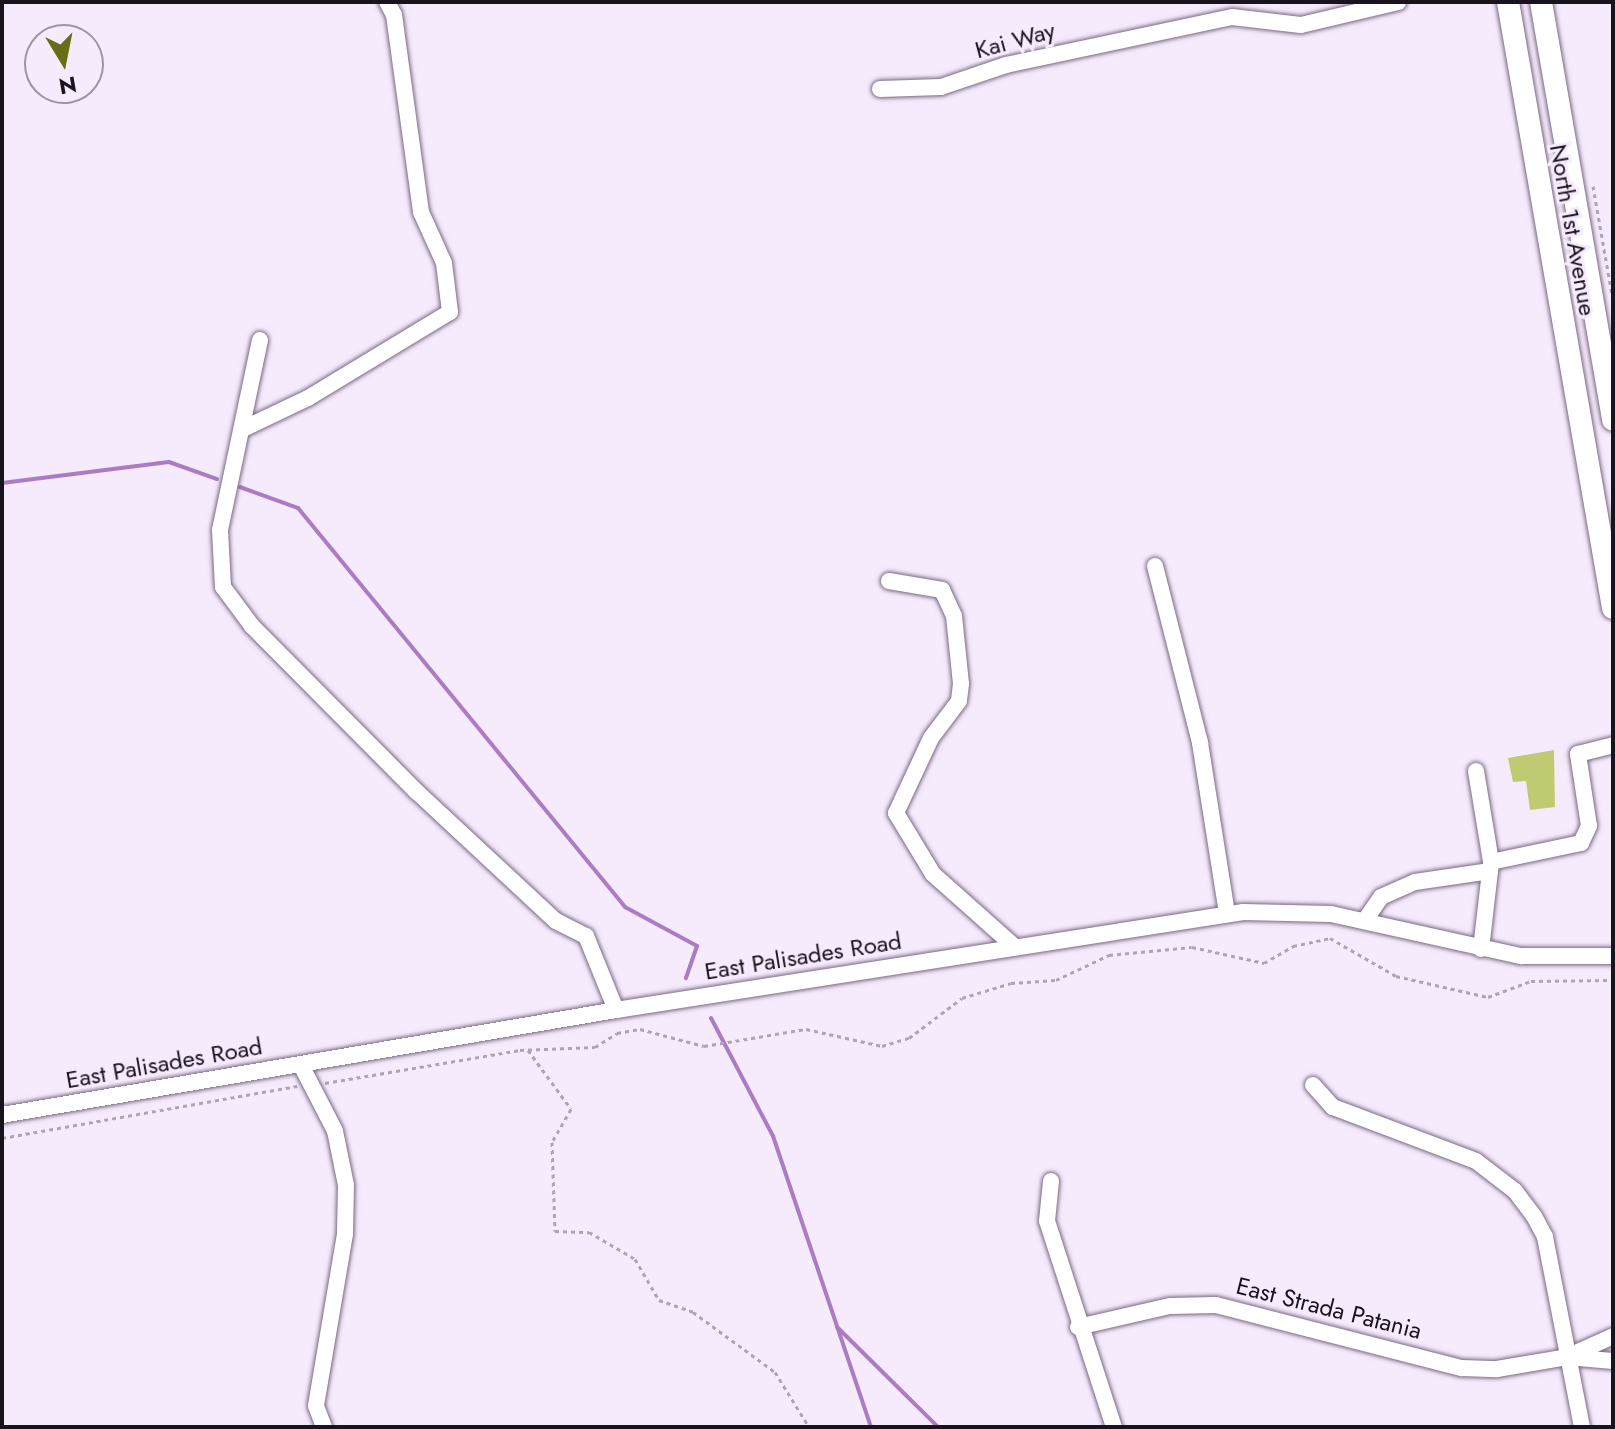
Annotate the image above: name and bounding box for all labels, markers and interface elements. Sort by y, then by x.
street label: Kai Way [972,15,1058,65]
north arrow [24,24,104,104]
text: N [56,68,79,103]
street label: North 1st Avenue [1544,142,1602,318]
street label: East Palisades Road [702,926,904,986]
street label: East Palisades Road [64,1032,264,1094]
street label: East Strada Patania [1233,1271,1425,1345]

